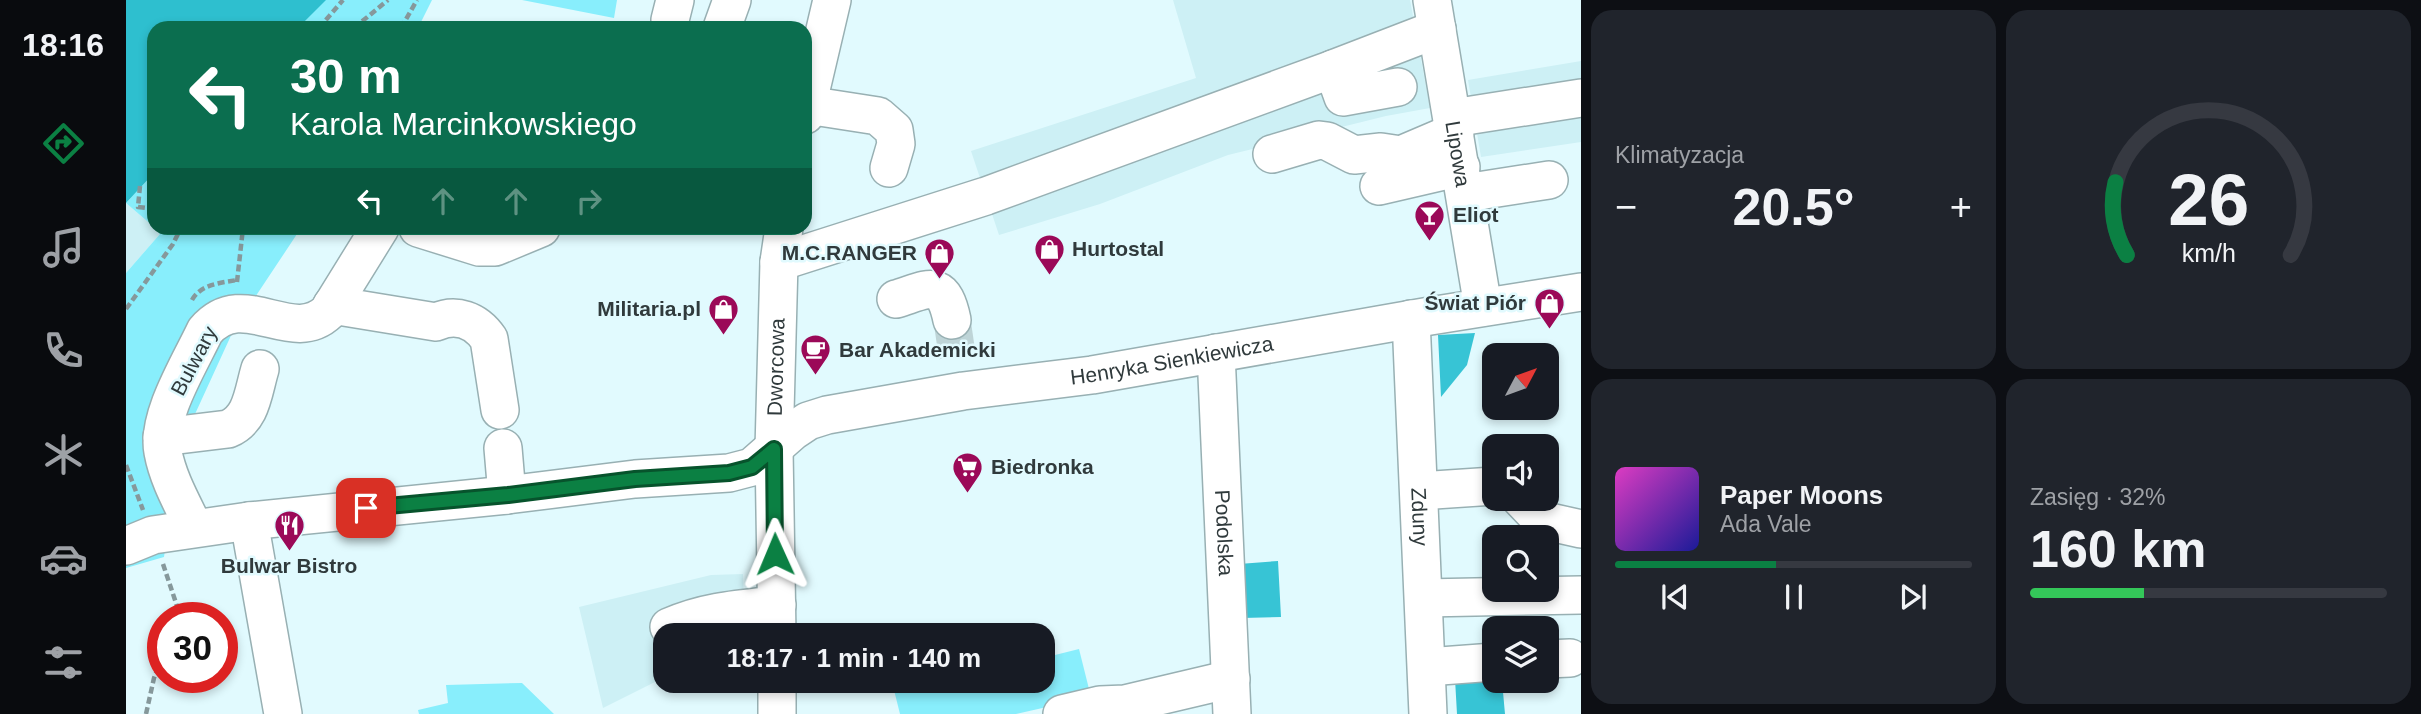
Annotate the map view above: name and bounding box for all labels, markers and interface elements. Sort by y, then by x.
text: 18:16 [22,27,104,63]
icon: left [175,49,266,140]
text: 30 m [290,49,402,103]
text: Karola Marcinkowskiego [290,106,637,142]
icon: directions [39,119,88,168]
street label: Lipowa [1441,119,1475,189]
text: Klimatyzacja [1615,142,1744,168]
text: 26 [2168,160,2249,241]
text: 20.5° [1732,178,1855,236]
icon: left [351,182,389,220]
icon: ahead [424,182,462,220]
icon: ahead [497,182,535,220]
icon: right [570,182,608,220]
text: − [1615,186,1637,228]
text: + [1950,186,1972,228]
bar icon: Eliot [1413,198,1447,242]
place label: Eliot [1453,203,1499,226]
icon: music [39,223,88,272]
shop icon: Hurtostal [1032,232,1066,276]
shop icon: M.C.RANGER [923,236,957,280]
place label: Hurtostal [1072,237,1164,260]
text: km/h [2181,239,2236,267]
place label: M.C.RANGER [782,241,917,264]
shop icon: Świat Piór [1532,286,1566,330]
place label: Świat Piór [1424,291,1526,314]
shop icon: Militaria.pl [707,292,741,336]
place label: Militaria.pl [597,297,701,320]
street label: Dworcowa [763,317,789,416]
street label: Bulwary [166,322,221,399]
icon: phone [39,326,88,375]
street label: Henryka Sienkiewicza [1069,332,1275,389]
cafe icon: Bar Akademicki [799,333,833,377]
place label: Bar Akademicki [839,338,996,361]
north arrow [1482,343,1559,420]
map controls [1482,343,1559,693]
icon: climate [39,430,88,479]
button: sound [1482,434,1559,511]
supermarket icon: Biedronka [951,450,985,494]
place label: Biedronka [991,455,1094,478]
pin [336,478,396,538]
text: Paper Moons [1720,480,1883,510]
text: Zasięg · 32% [2030,484,2166,510]
street label: Zduny [1407,487,1433,547]
icon: arrive [347,489,385,527]
street label: Podolska [1211,489,1238,577]
restaurant icon: Bulwar Bistro [272,509,306,553]
text: Ada Vale [1720,511,1812,537]
position arrow [738,517,812,591]
text: 160 km [2030,520,2206,578]
button: search [1482,525,1559,602]
icon: car [39,534,88,583]
place label: Bulwar Bistro [221,554,357,577]
icon: previous [1656,578,1694,616]
icon: pause [1775,578,1813,616]
icon: next [1894,578,1932,616]
speed limit sign: 30 [147,602,238,693]
button: layers [1482,616,1559,693]
icon: filters [39,638,88,687]
text: 18:17 · 1 min · 140 m [727,643,981,673]

